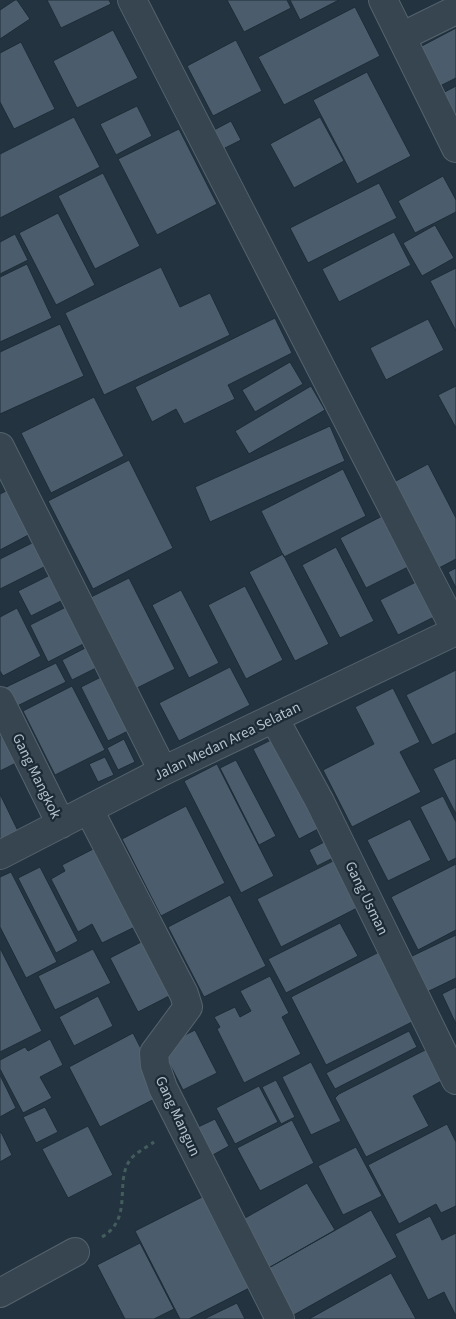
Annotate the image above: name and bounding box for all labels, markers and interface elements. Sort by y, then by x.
street label: Jalan Medan Area Selatan [150,697,304,786]
street label: Gang Mangkok [7,730,67,823]
street label: Gang Usman [340,858,393,939]
street label: Gang Mangun [150,1073,205,1160]

